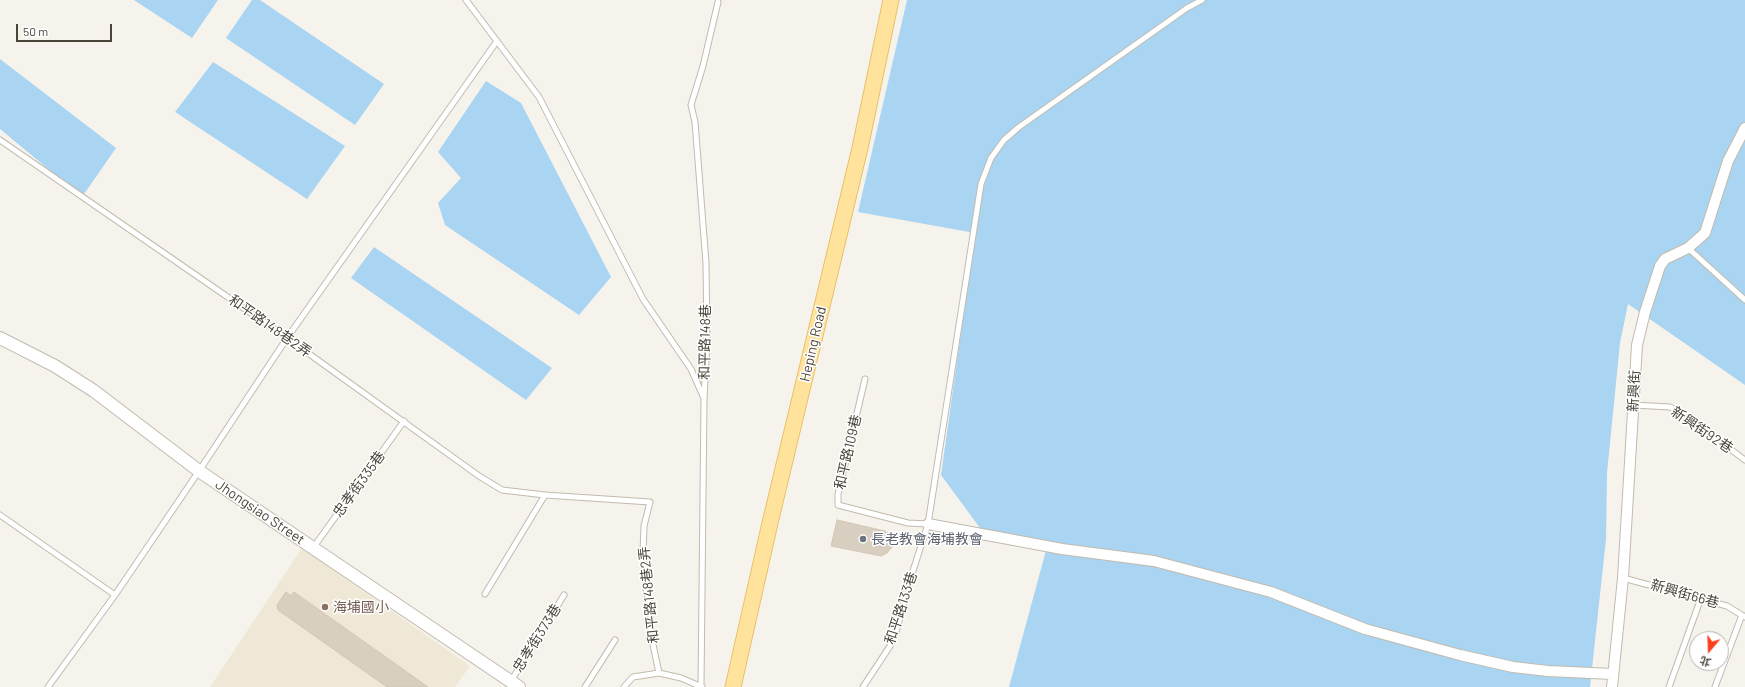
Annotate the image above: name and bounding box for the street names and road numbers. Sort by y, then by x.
street label: 和平路148巷2弄 [225,291,315,361]
street label: 和平路148巷 [696,304,714,380]
street label: Heping Road [796,305,830,383]
street label: 新興街 [1625,370,1643,412]
street label: 新興街92巷 [1668,403,1736,457]
street label: 和平路109巷 [831,413,865,491]
street label: 忠孝街335巷 [329,448,389,520]
street label: Jhongsiao Street [212,476,308,548]
street label: 和平路148巷2弄 [636,546,662,644]
street label: 和平路133巷 [881,570,921,646]
street label: 新興街66巷 [1649,576,1721,612]
street label: 忠孝街373巷 [509,601,565,675]

